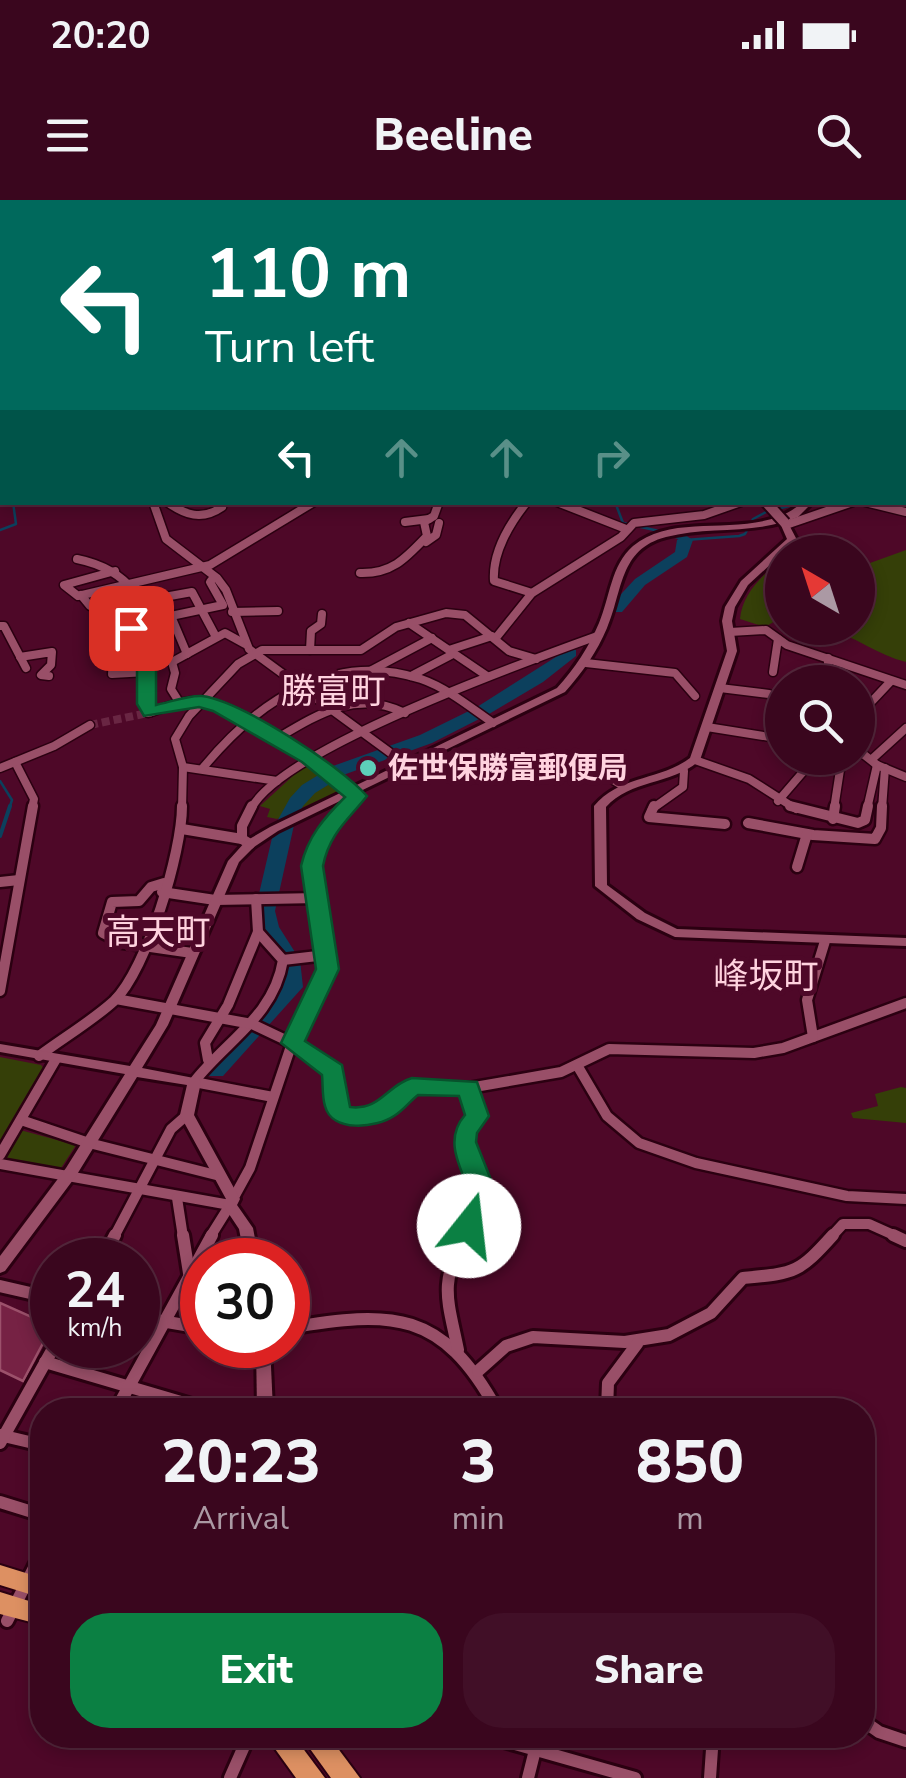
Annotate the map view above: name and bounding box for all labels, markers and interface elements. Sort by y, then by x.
text: 20:20 [50,10,151,61]
text: Beeline [373,105,533,166]
icon: menu [40,108,95,163]
icon: search [811,108,866,163]
text: 110 m [205,226,411,322]
icon: left [40,240,170,370]
text: Turn left [205,317,374,378]
icon: left [269,430,324,485]
icon: ahead [374,430,429,485]
icon: ahead [479,430,534,485]
icon: right [584,430,639,485]
north arrow [765,535,875,645]
map controls [765,535,875,775]
pin [89,586,174,671]
icon: arrive [104,601,159,656]
button: search [765,665,875,775]
district label: 勝富町 [280,668,386,715]
place label: 佐世保勝富郵便局 [388,748,628,789]
marker: 佐世保勝富郵便局 [357,757,379,779]
district label: 高天町 [105,909,211,956]
district label: 峰坂町 [713,953,819,1000]
position arrow [417,1174,521,1278]
speed limit sign: 30 [180,1238,310,1368]
text: 24 [65,1256,125,1325]
text: km/h [67,1311,123,1345]
text: 20:23 [161,1421,321,1503]
text: 3 [460,1421,496,1503]
text: 850 [636,1421,744,1503]
text: Arrival [193,1497,289,1540]
text: min [452,1497,505,1540]
text: m [676,1497,704,1540]
button: Exit [70,1613,443,1728]
button: Share [463,1613,835,1728]

